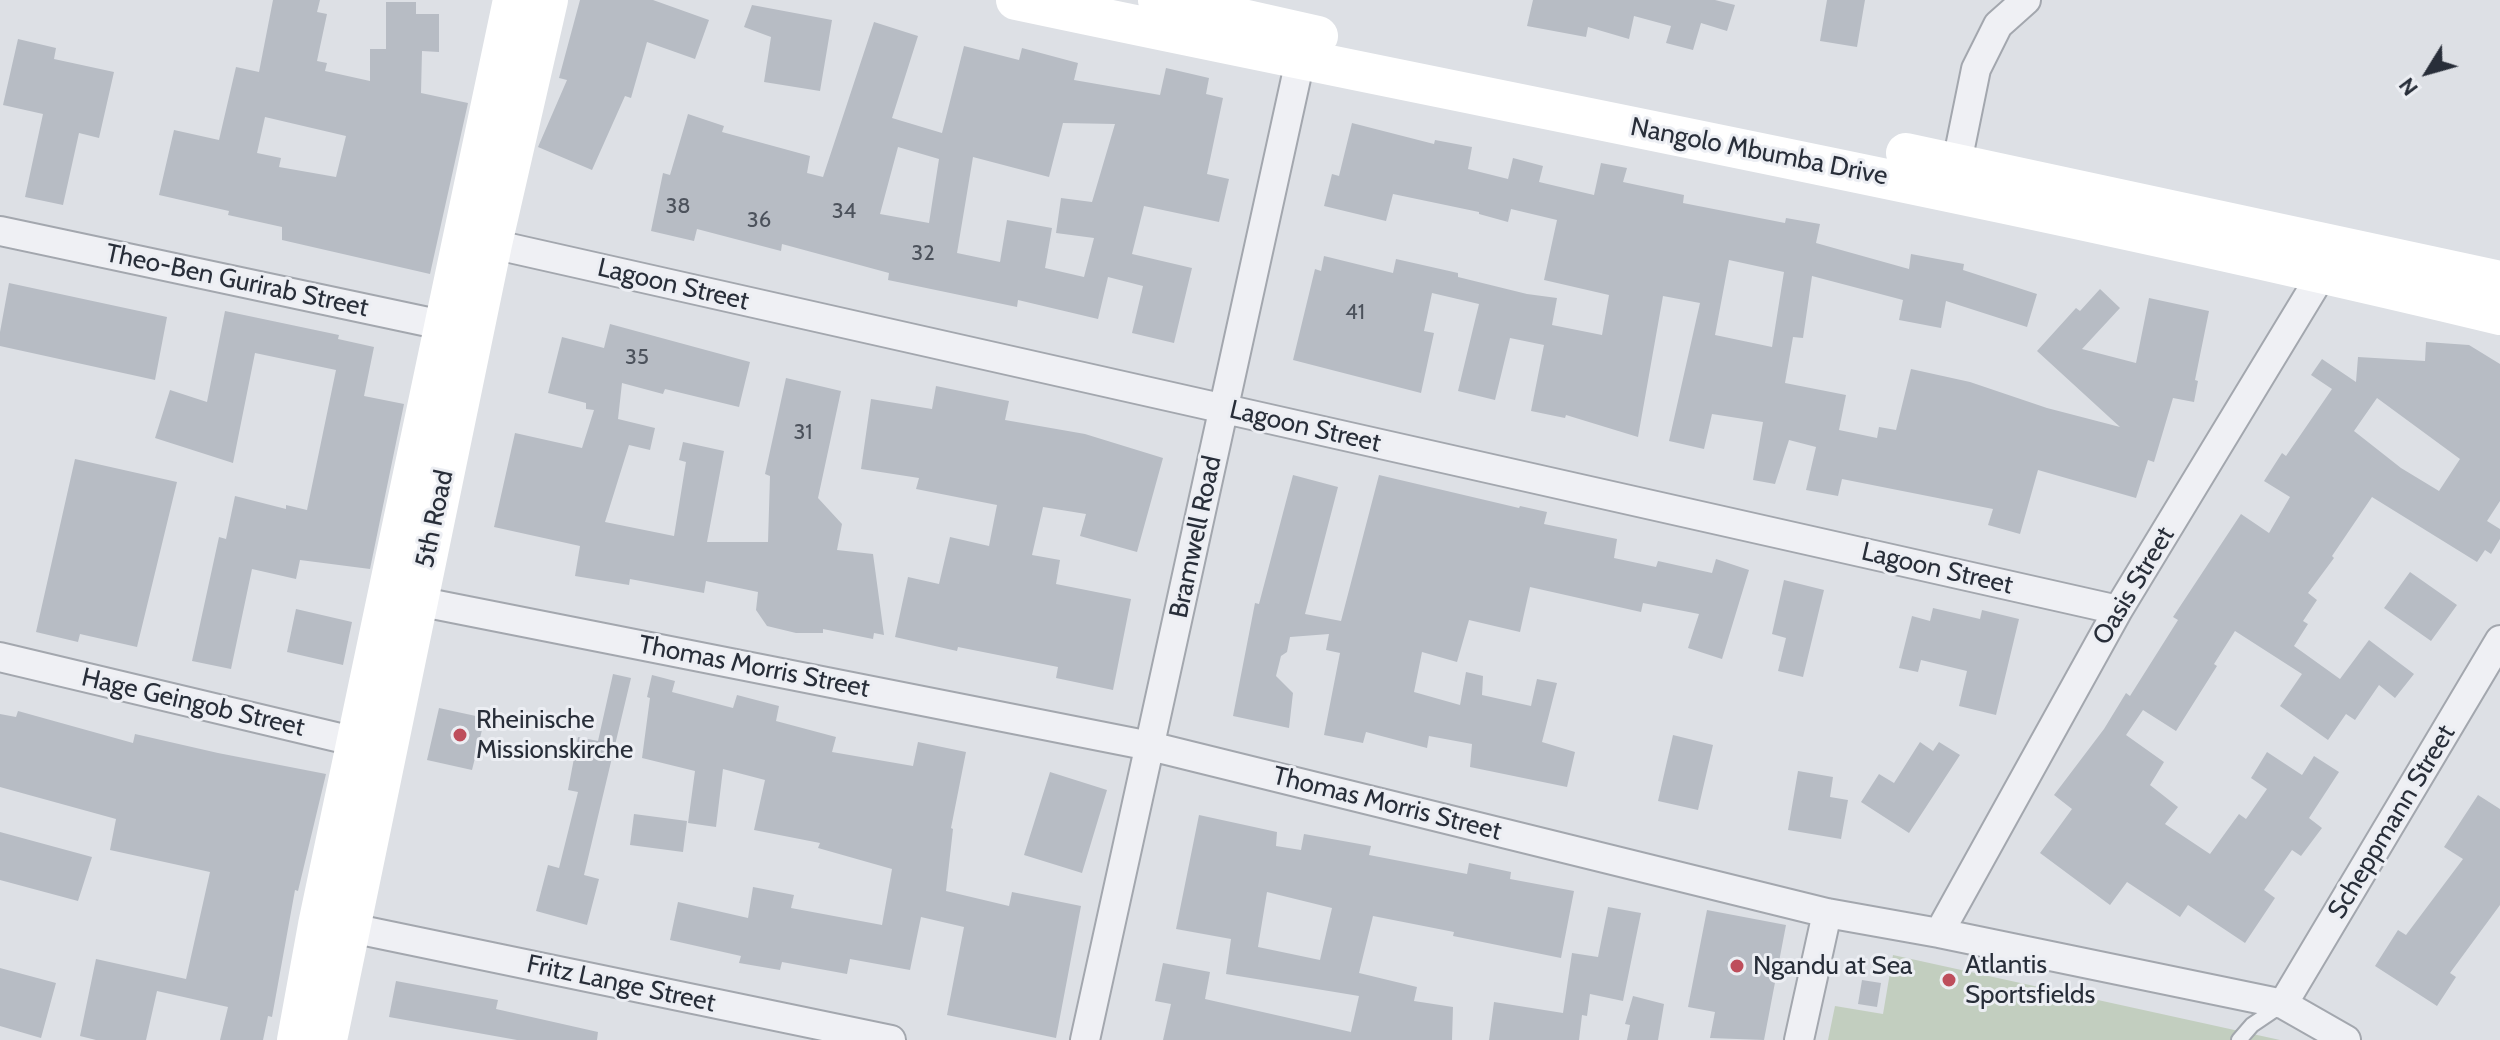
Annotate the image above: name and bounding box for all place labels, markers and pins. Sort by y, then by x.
place label: Rheinische Missionskirche [476,704,633,766]
marker: Rheinische Missionskirche [451,726,469,744]
place label: Atlantis Sportsfields [1965,949,2095,1010]
place label: Ngandu at Sea [1753,950,1913,982]
marker: Ngandu at Sea [1728,957,1746,975]
marker: Atlantis Sportsfields [1940,971,1958,989]

